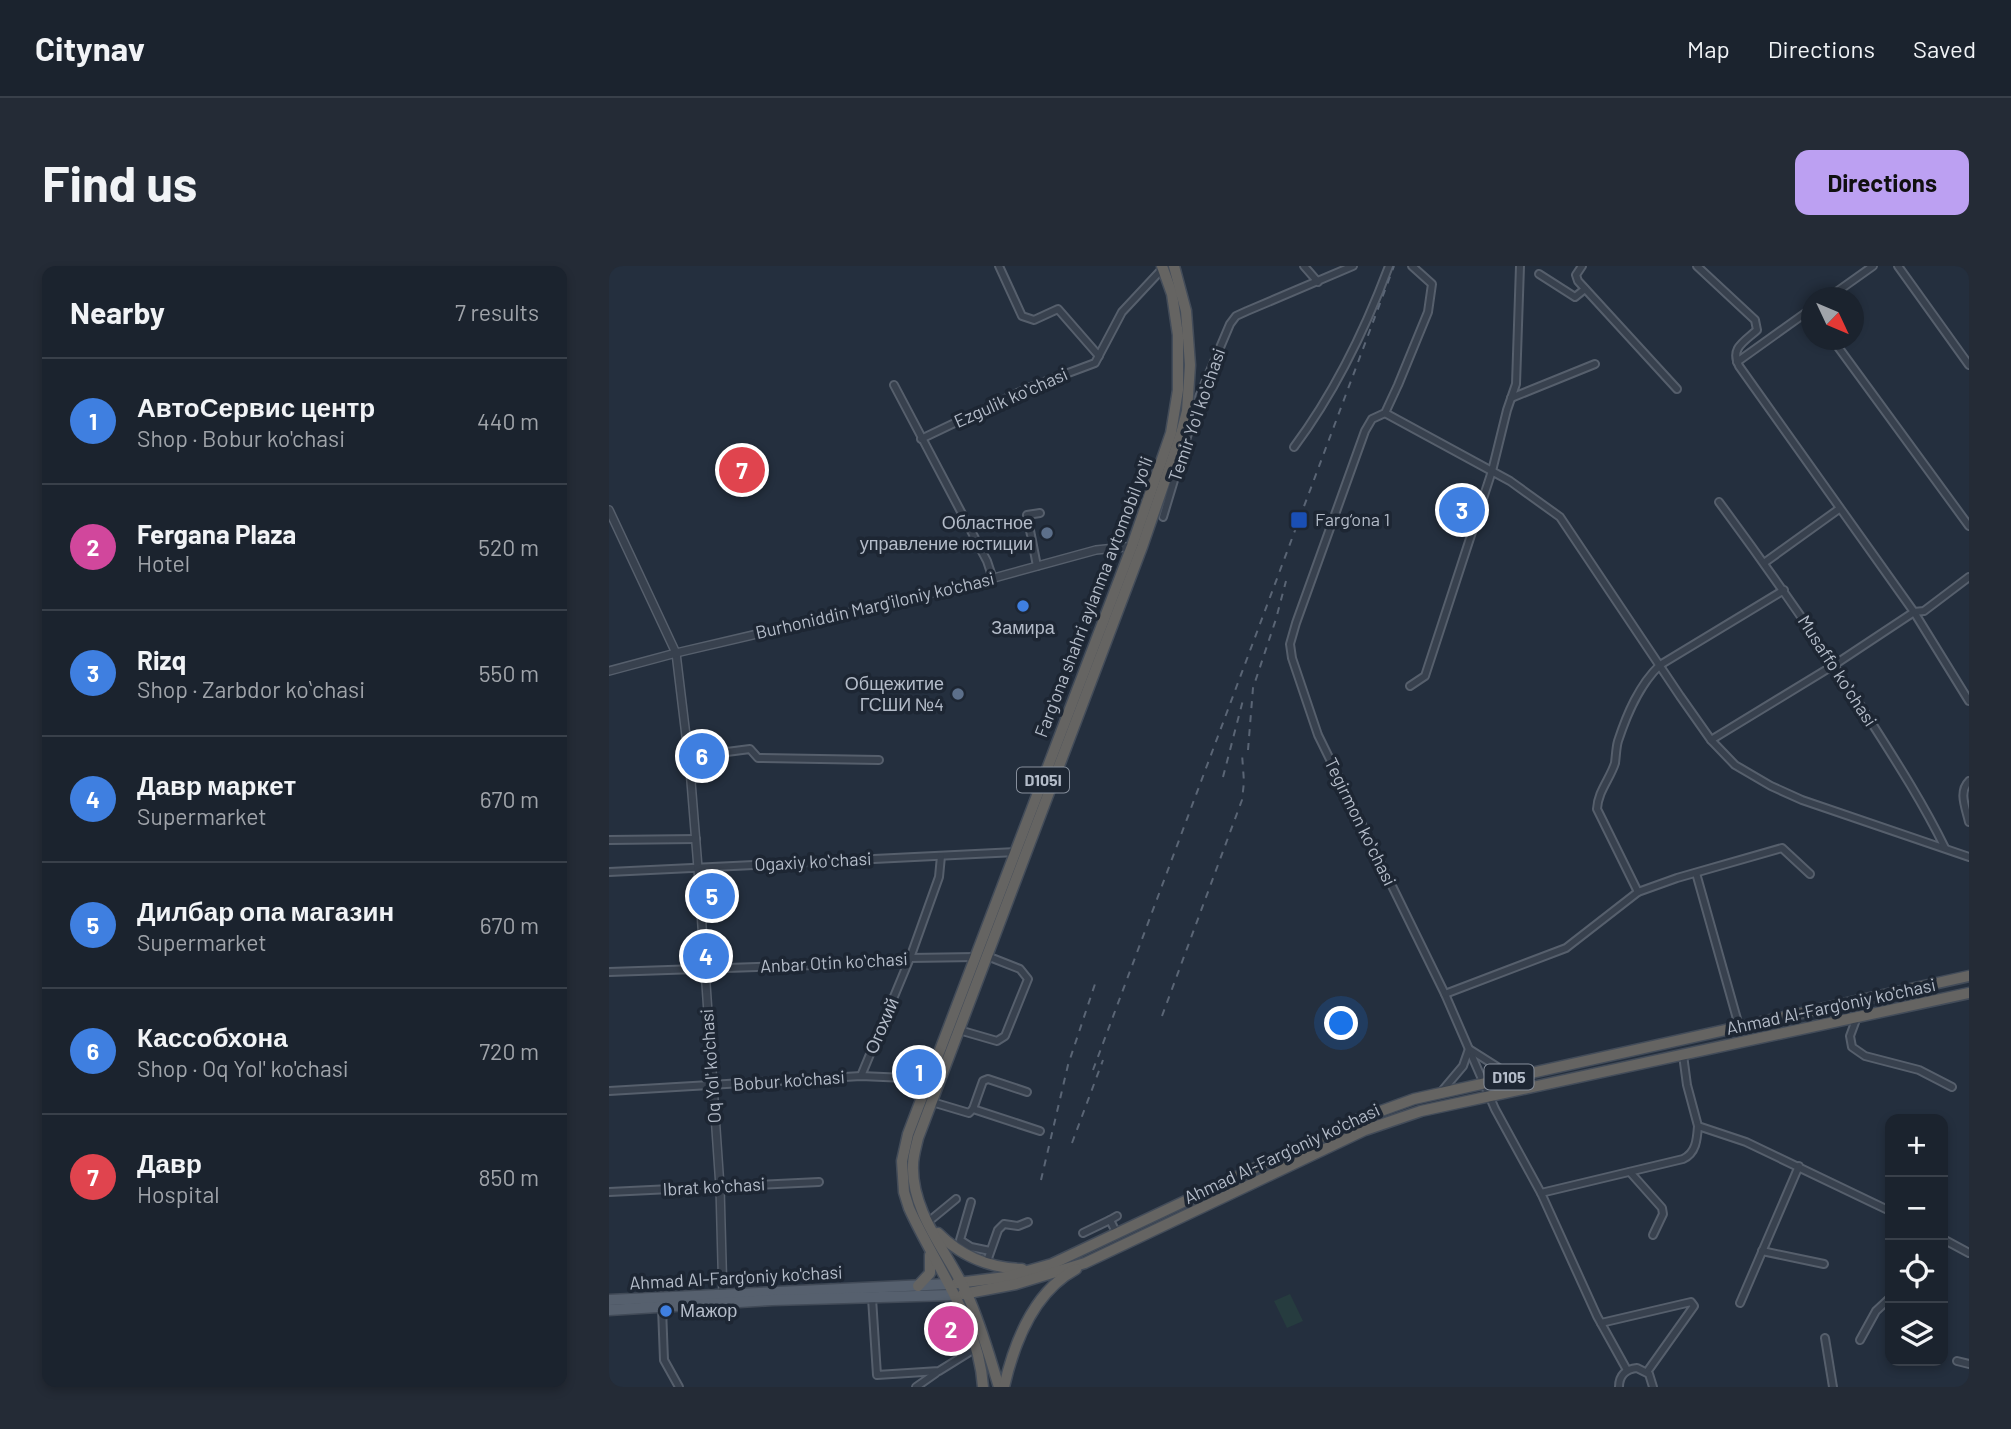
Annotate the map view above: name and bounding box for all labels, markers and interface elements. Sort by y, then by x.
text: Citynav [35,28,145,68]
text: Map [1687,34,1730,63]
text: Directions [1768,34,1875,63]
text: Saved [1913,34,1976,63]
button: Directions [1795,150,1969,215]
text: Find us [42,153,197,212]
north arrow [1801,287,1864,350]
text: Nearby [70,294,165,330]
text: 7 results [455,298,539,326]
street label: Temir Yoʻl koʻchasi [1163,345,1229,484]
street label: Ezgulik koʻchasi [950,362,1071,432]
text: АвтоСервис центр [137,391,375,422]
text: 1 [89,407,97,435]
text: 440 m [477,407,539,435]
text: Shop · Bobur ko'chasi [137,424,345,452]
pin: 7 [719,444,765,496]
street label: Fargʻona shahri aylanma avtomobil yoʻli [1029,453,1157,740]
pin: 3 [1439,484,1485,536]
place label: Farg‘ona 1 [1315,508,1390,530]
marker: Farg‘ona 1 [1289,510,1309,530]
place label: Областное управление юстиции [860,511,1033,554]
text: Fergana Plaza [137,518,296,549]
marker: Областное управление юстиции [1039,525,1055,541]
text: 2 [87,533,99,561]
text: 520 m [478,533,539,561]
text: Hotel [137,549,190,577]
street label: Burhoniddin Marg'iloniy ko'chasi [753,567,996,643]
marker: Замира [1015,598,1031,614]
street label: Musaffo koʻchasi [1794,611,1882,730]
place label: Замира [991,616,1056,638]
text: Rizq [137,644,186,675]
text: 3 [87,659,99,687]
text: 550 m [479,659,539,687]
place label: Общежитие ГСШИ №4 [845,672,944,715]
text: Shop · Zarbdor koʻchasi [137,675,365,703]
marker: Общежитие ГСШИ №4 [950,686,966,702]
pin: 6 [679,730,725,782]
street label: Tegirmon koʻchasi [1320,754,1401,889]
road number: D105l [1017,768,1069,792]
text: Давр маркет [137,769,296,800]
text: 4 [86,785,100,813]
text: 670 m [480,785,539,813]
text: Supermarket [137,802,267,830]
street label: Ogaxiy koʻchasi [754,847,872,875]
pin: 5 [689,870,735,922]
text: Дилбар опа магазин [137,895,394,926]
text: 5 [87,911,99,939]
text: 670 m [480,911,539,939]
text: Supermarket [137,928,267,956]
pin: 4 [683,930,729,982]
street label: Anbar Otin koʻchasi [759,947,908,977]
street label: Ahmad Al-Farg'oniy ko'chasi [1724,973,1938,1039]
street label: Огохий [859,994,903,1057]
your location [1324,1006,1358,1040]
street label: Oq Yol' ko'chasi [695,1008,725,1124]
text: Кассобхона [137,1021,288,1052]
text: 6 [87,1037,99,1065]
text: 720 m [479,1037,539,1065]
pin: 1 [896,1046,942,1098]
text: Shop · Oq Yol' ko'chasi [137,1054,349,1082]
road number: D105 [1485,1064,1534,1090]
street label: Bobur ko'chasi [732,1065,846,1095]
street label: Ahmad Al-Farg'oniy ko'chasi [1180,1098,1383,1208]
map controls [1885,1114,1948,1366]
button: + [1885,1114,1948,1177]
text: Давр [137,1147,202,1178]
text: 7 [87,1163,99,1191]
text: 850 m [479,1163,539,1191]
street label: Ibrat koʻchasi [662,1172,766,1200]
button: − [1885,1177,1948,1240]
text: Hospital [137,1180,220,1208]
button: locate [1885,1240,1948,1303]
street label: Ahmad Al-Farg'oniy ko'chasi [629,1260,843,1294]
place label: Мажор [680,1299,737,1321]
marker: Мажор [658,1303,674,1319]
pin: 2 [928,1303,974,1355]
button: layers [1885,1303,1948,1366]

